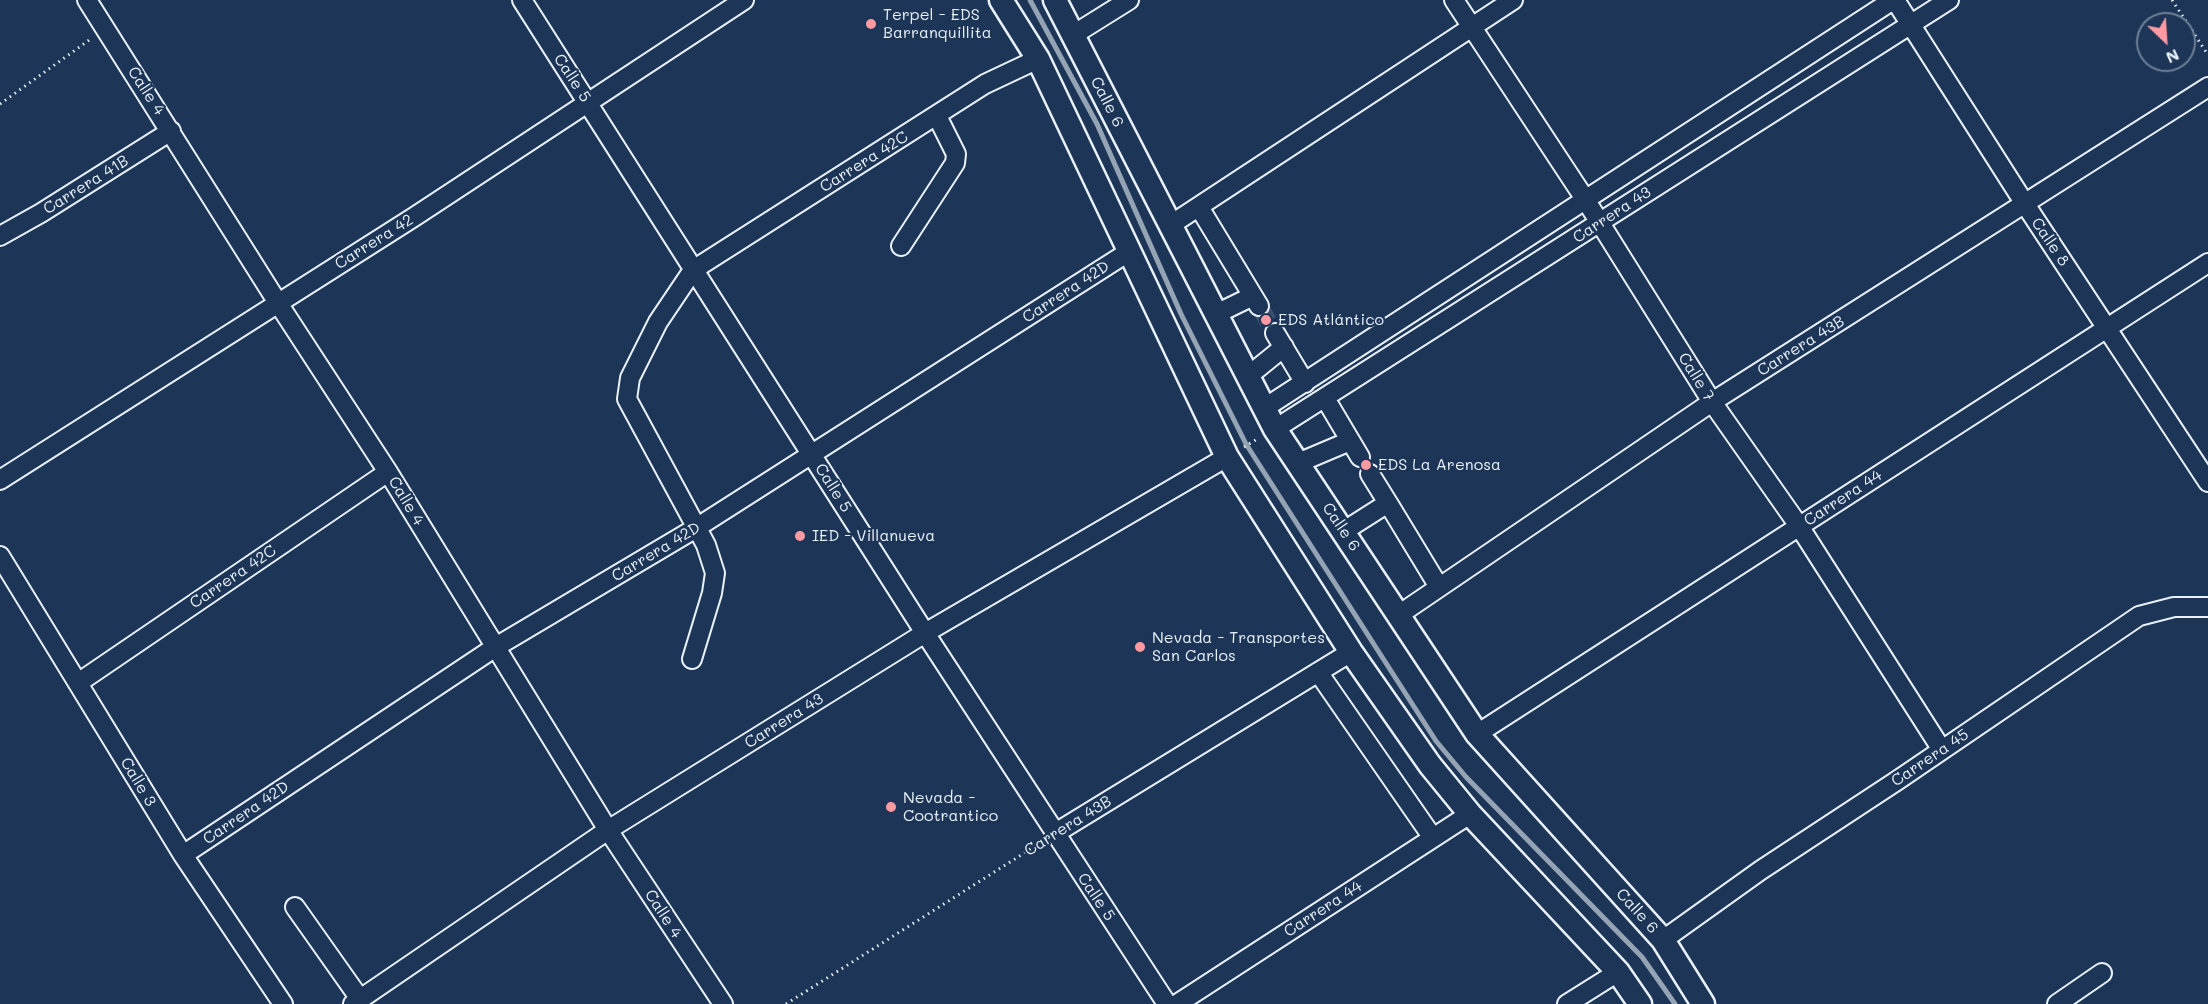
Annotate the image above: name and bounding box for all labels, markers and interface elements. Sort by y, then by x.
place label: Terpel - EDS Barranquillita [883,5,992,43]
north arrow [2136,12,2196,72]
marker: Terpel - EDS Barranquillita [864,17,878,31]
text: N [2163,45,2183,69]
street label: Calle 5 [549,50,595,106]
street label: Calle 4 [123,63,169,119]
street label: Calle 6 [1086,74,1128,130]
street label: Carrera 42C [816,127,912,197]
street label: Carrera 41B [40,151,132,219]
street label: Carrera 43 [1569,183,1655,247]
street label: Carrera 42 [331,210,417,274]
street label: Calle 8 [2027,214,2073,270]
street label: Carrera 42D [1019,257,1113,327]
place label: EDS Atlántico [1278,310,1384,330]
street label: Carrera 43B [1754,312,1848,380]
marker: EDS Atlántico [1259,313,1273,327]
street label: Calle 7 [1674,349,1718,405]
place label: EDS La Arenosa [1378,455,1501,475]
marker: EDS La Arenosa [1359,458,1373,472]
street label: Calle 5 [811,460,855,516]
street label: Carrera 44 [1800,466,1886,530]
street label: Calle 4 [384,473,428,529]
street label: Calle 6 [1318,499,1364,555]
street label: Carrera 42D [608,518,704,586]
place label: IED - Villanueva [812,526,935,546]
marker: IED - Villanueva [793,529,807,543]
street label: Carrera 42C [186,541,280,613]
place label: Nevada - Transportes San Carlos [1152,628,1325,666]
marker: Nevada - Transportes San Carlos [1133,640,1147,654]
street label: Carrera 43 [741,689,827,753]
street label: Carrera 45 [1888,725,1972,791]
street label: Calle 3 [116,754,160,810]
street label: Carrera 42D [199,777,293,849]
place label: Nevada - Cootrantico [903,788,998,826]
street label: Carrera 43B [1021,792,1115,860]
marker: Nevada - Cootrantico [884,800,898,814]
street label: Calle 5 [1073,869,1119,925]
street label: Carrera 44 [1280,877,1366,941]
street label: Calle 6 [1612,884,1662,938]
street label: Calle 4 [640,886,686,942]

